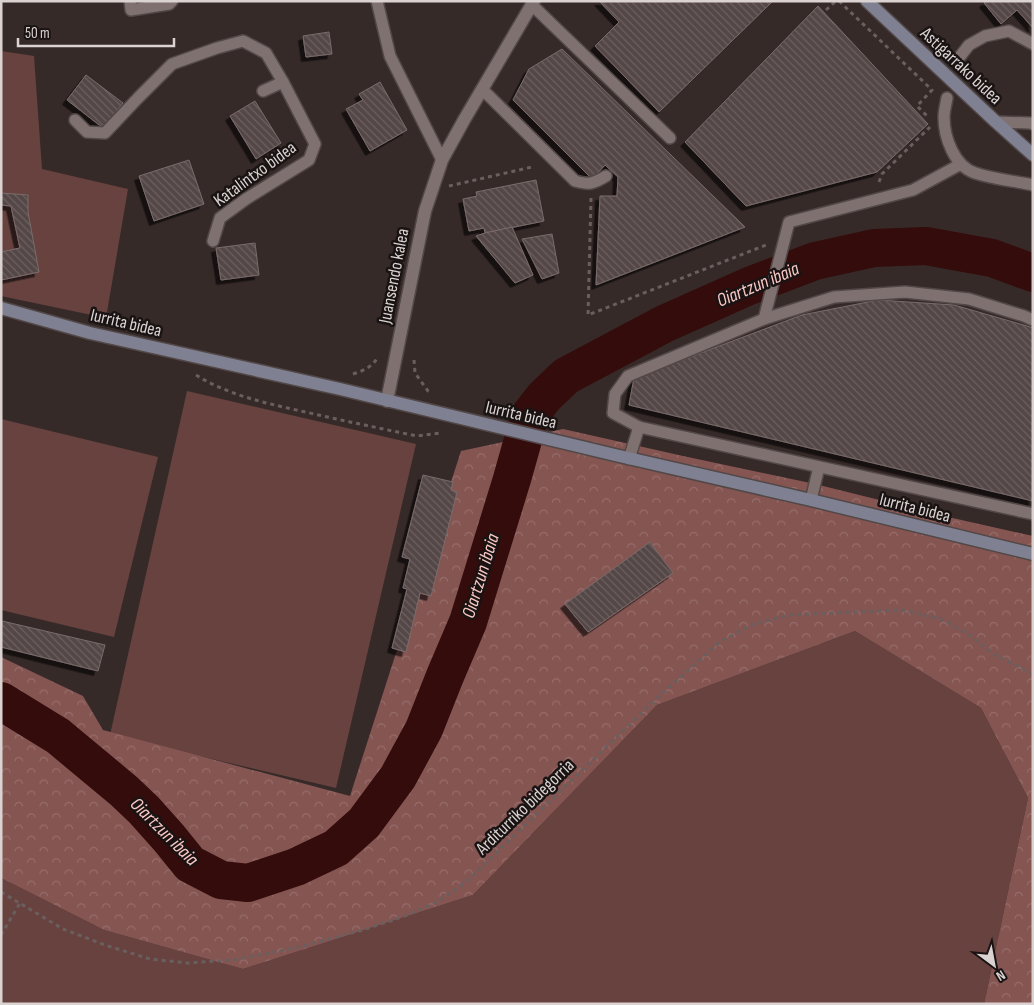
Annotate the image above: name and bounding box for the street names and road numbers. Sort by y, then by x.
street label: Astigarrako bidea [915,22,1006,109]
street label: Katalintxo bidea [210,137,300,211]
street label: Juansendo kalea [374,227,414,326]
street label: Iurrita bidea [88,305,164,341]
street label: Iurrita bidea [483,397,559,433]
street label: Iurrita bidea [877,489,953,527]
street label: Arditurriko bidegorria [471,755,578,860]

